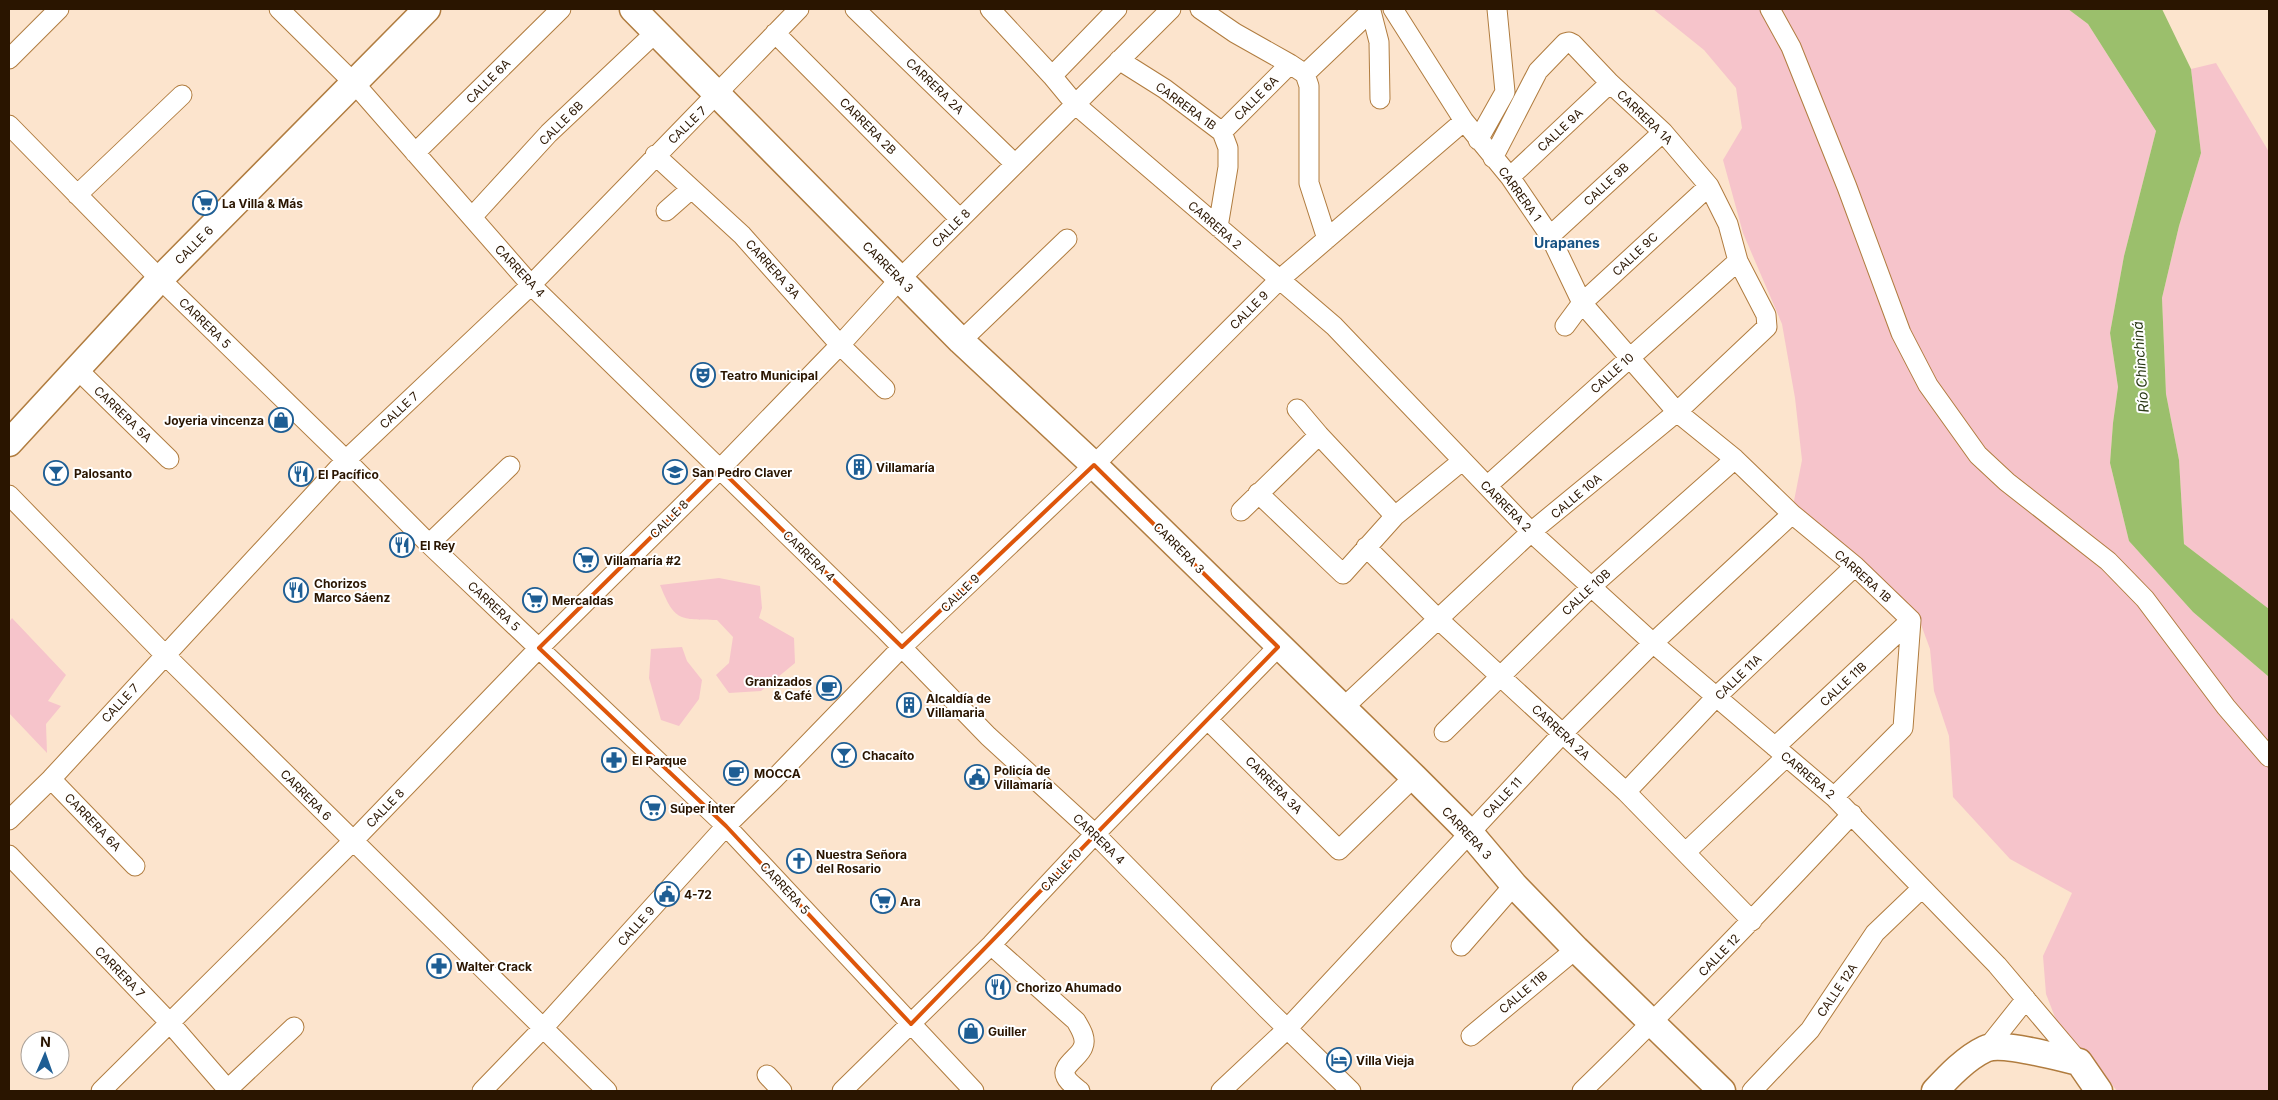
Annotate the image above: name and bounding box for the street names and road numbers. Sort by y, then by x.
street label: CARRERA 2A [903,55,967,117]
street label: CALLE 6A [463,56,513,106]
street label: CALLE 6A [1231,73,1281,123]
street label: CARRERA 1B [1153,79,1219,133]
street label: CARRERA 1A [1614,87,1676,147]
street label: CARRERA 2B [837,95,900,158]
street label: CALLE 6B [536,98,586,148]
street label: CALLE 7 [665,103,710,147]
street label: CALLE 9A [1534,105,1586,155]
street label: CALLE 9B [1580,159,1632,209]
street label: CARRERA 1 [1495,164,1545,224]
street label: CARRERA 2 [1185,198,1245,252]
street label: CALLE 8 [929,206,973,250]
street label: CALLE 6 [172,223,216,267]
street label: CALLE 9C [1609,229,1661,279]
street label: CARRERA 3A [742,236,804,302]
street label: CARRERA 3 [859,238,917,296]
street label: CARRERA 4 [492,242,548,301]
street label: CALLE 9 [1227,288,1271,332]
street label: CARRERA 5 [176,295,234,351]
street label: CALLE 10 [1587,350,1637,396]
street label: CARRERA 5A [91,383,155,445]
street label: CALLE 7 [376,388,422,432]
street label: CALLE 10A [1548,470,1604,522]
street label: CARRERA 2 [1477,477,1535,535]
street label: CALLE 8 [647,497,691,541]
street label: CARRERA 3 [1150,519,1208,577]
street label: CARRERA 4 [780,527,838,585]
street label: CARRERA 1B [1831,546,1895,606]
street label: CALLE 10B [1558,566,1614,618]
street label: CALLE 9 [937,571,983,615]
street label: CARRERA 5 [465,578,523,634]
street label: CALLE 11A [1712,651,1764,703]
street label: CALLE 11B [1816,658,1870,709]
street label: CALLE 7 [98,680,142,726]
street label: CARRERA 2A [1529,701,1593,763]
street label: CARRERA 2 [1778,748,1838,802]
street label: CARRERA 3A [1242,753,1306,817]
street label: CARRERA 6 [277,766,335,824]
street label: CALLE 11 [1479,774,1525,822]
street label: CALLE 8 [363,785,407,831]
street label: CARRERA 6A [62,790,124,854]
street label: CARRERA 3 [1439,804,1495,862]
street label: CARRERA 4 [1070,810,1128,868]
street label: CALLE 10 [1037,845,1085,895]
street label: CARRERA 5 [757,859,813,917]
street label: CALLE 9 [614,903,658,949]
street label: CALLE 12 [1695,931,1743,979]
street label: CARRERA 7 [92,943,148,1001]
street label: CALLE 12A [1814,960,1860,1020]
street label: CALLE 11B [1496,967,1550,1017]

